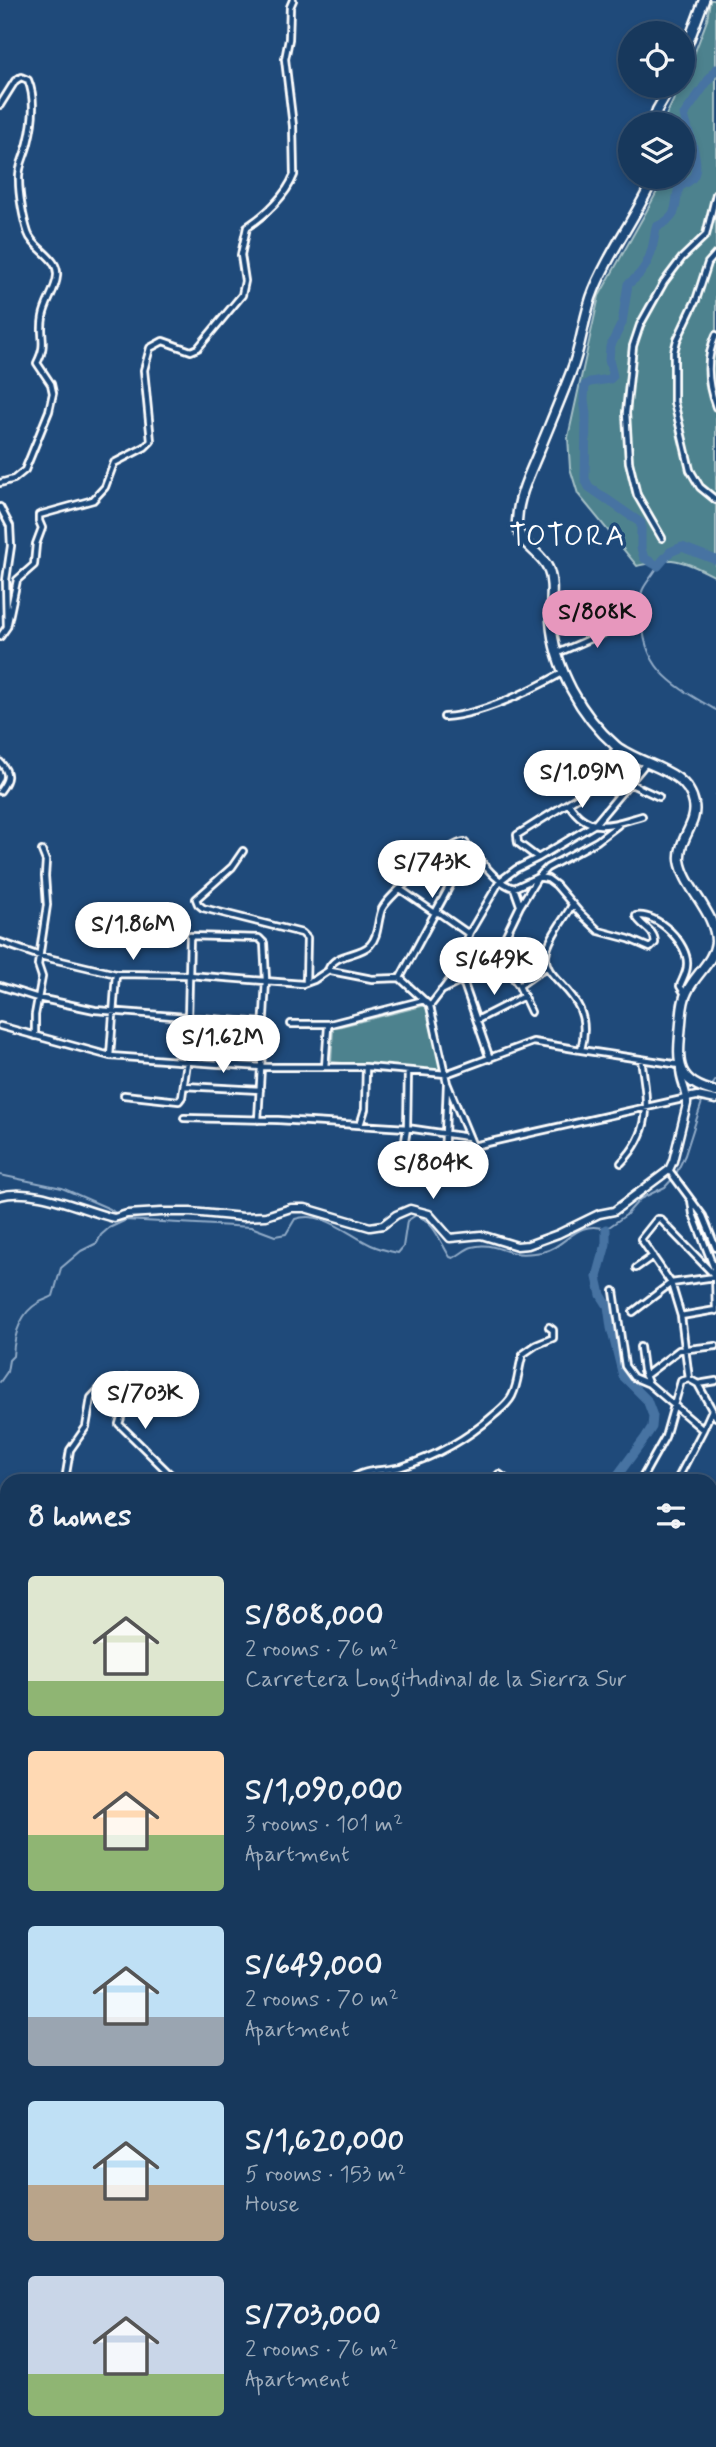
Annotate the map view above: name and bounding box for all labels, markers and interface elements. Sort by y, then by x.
map controls [618,21,695,189]
button: locate [618,21,695,98]
button: layers [618,112,695,189]
district label: TOTORA [509,517,627,556]
pin: S/808K [540,590,654,650]
text: S/808K [558,598,636,628]
pin: S/1.09M [517,750,647,810]
text: S/1.09M [540,758,624,788]
pin: S/743K [375,841,489,900]
text: S/743K [394,848,470,878]
pin: S/1.86M [68,902,198,962]
text: S/1.86M [91,910,175,940]
pin: S/649K [437,937,551,997]
text: S/649K [456,945,532,975]
pin: S/1.62M [158,1016,288,1075]
text: S/1.62M [182,1023,264,1053]
pin: S/804K [376,1142,490,1201]
text: S/804K [394,1149,472,1179]
pin: S/703K [88,1372,202,1431]
text: S/703K [107,1379,183,1409]
text: 8 homes [28,1497,131,1536]
icon: filters [652,1497,690,1535]
text: S/808,000 [245,1596,383,1635]
icon: home [84,1604,168,1688]
text: 2 rooms · 76 m² [245,1635,398,1665]
text: Carretera Longitudinal de la Sierra Sur [245,1665,627,1695]
text: S/1,090,000 [245,1771,403,1810]
icon: home [84,1779,168,1863]
text: 3 rooms · 101 m² [245,1810,403,1840]
text: Apartment [245,1840,350,1870]
text: S/649,000 [245,1946,383,1985]
icon: home [84,1954,168,2038]
text: 2 rooms · 70 m² [245,1985,399,2015]
text: Apartment [245,2015,350,2045]
text: S/1,620,000 [245,2121,404,2160]
icon: home [84,2129,168,2213]
text: 5 rooms · 153 m² [245,2160,406,2190]
text: House [245,2190,299,2220]
text: S/703,000 [245,2296,381,2335]
icon: home [84,2304,168,2388]
text: 2 rooms · 76 m² [245,2335,398,2365]
text: Apartment [245,2365,350,2395]

